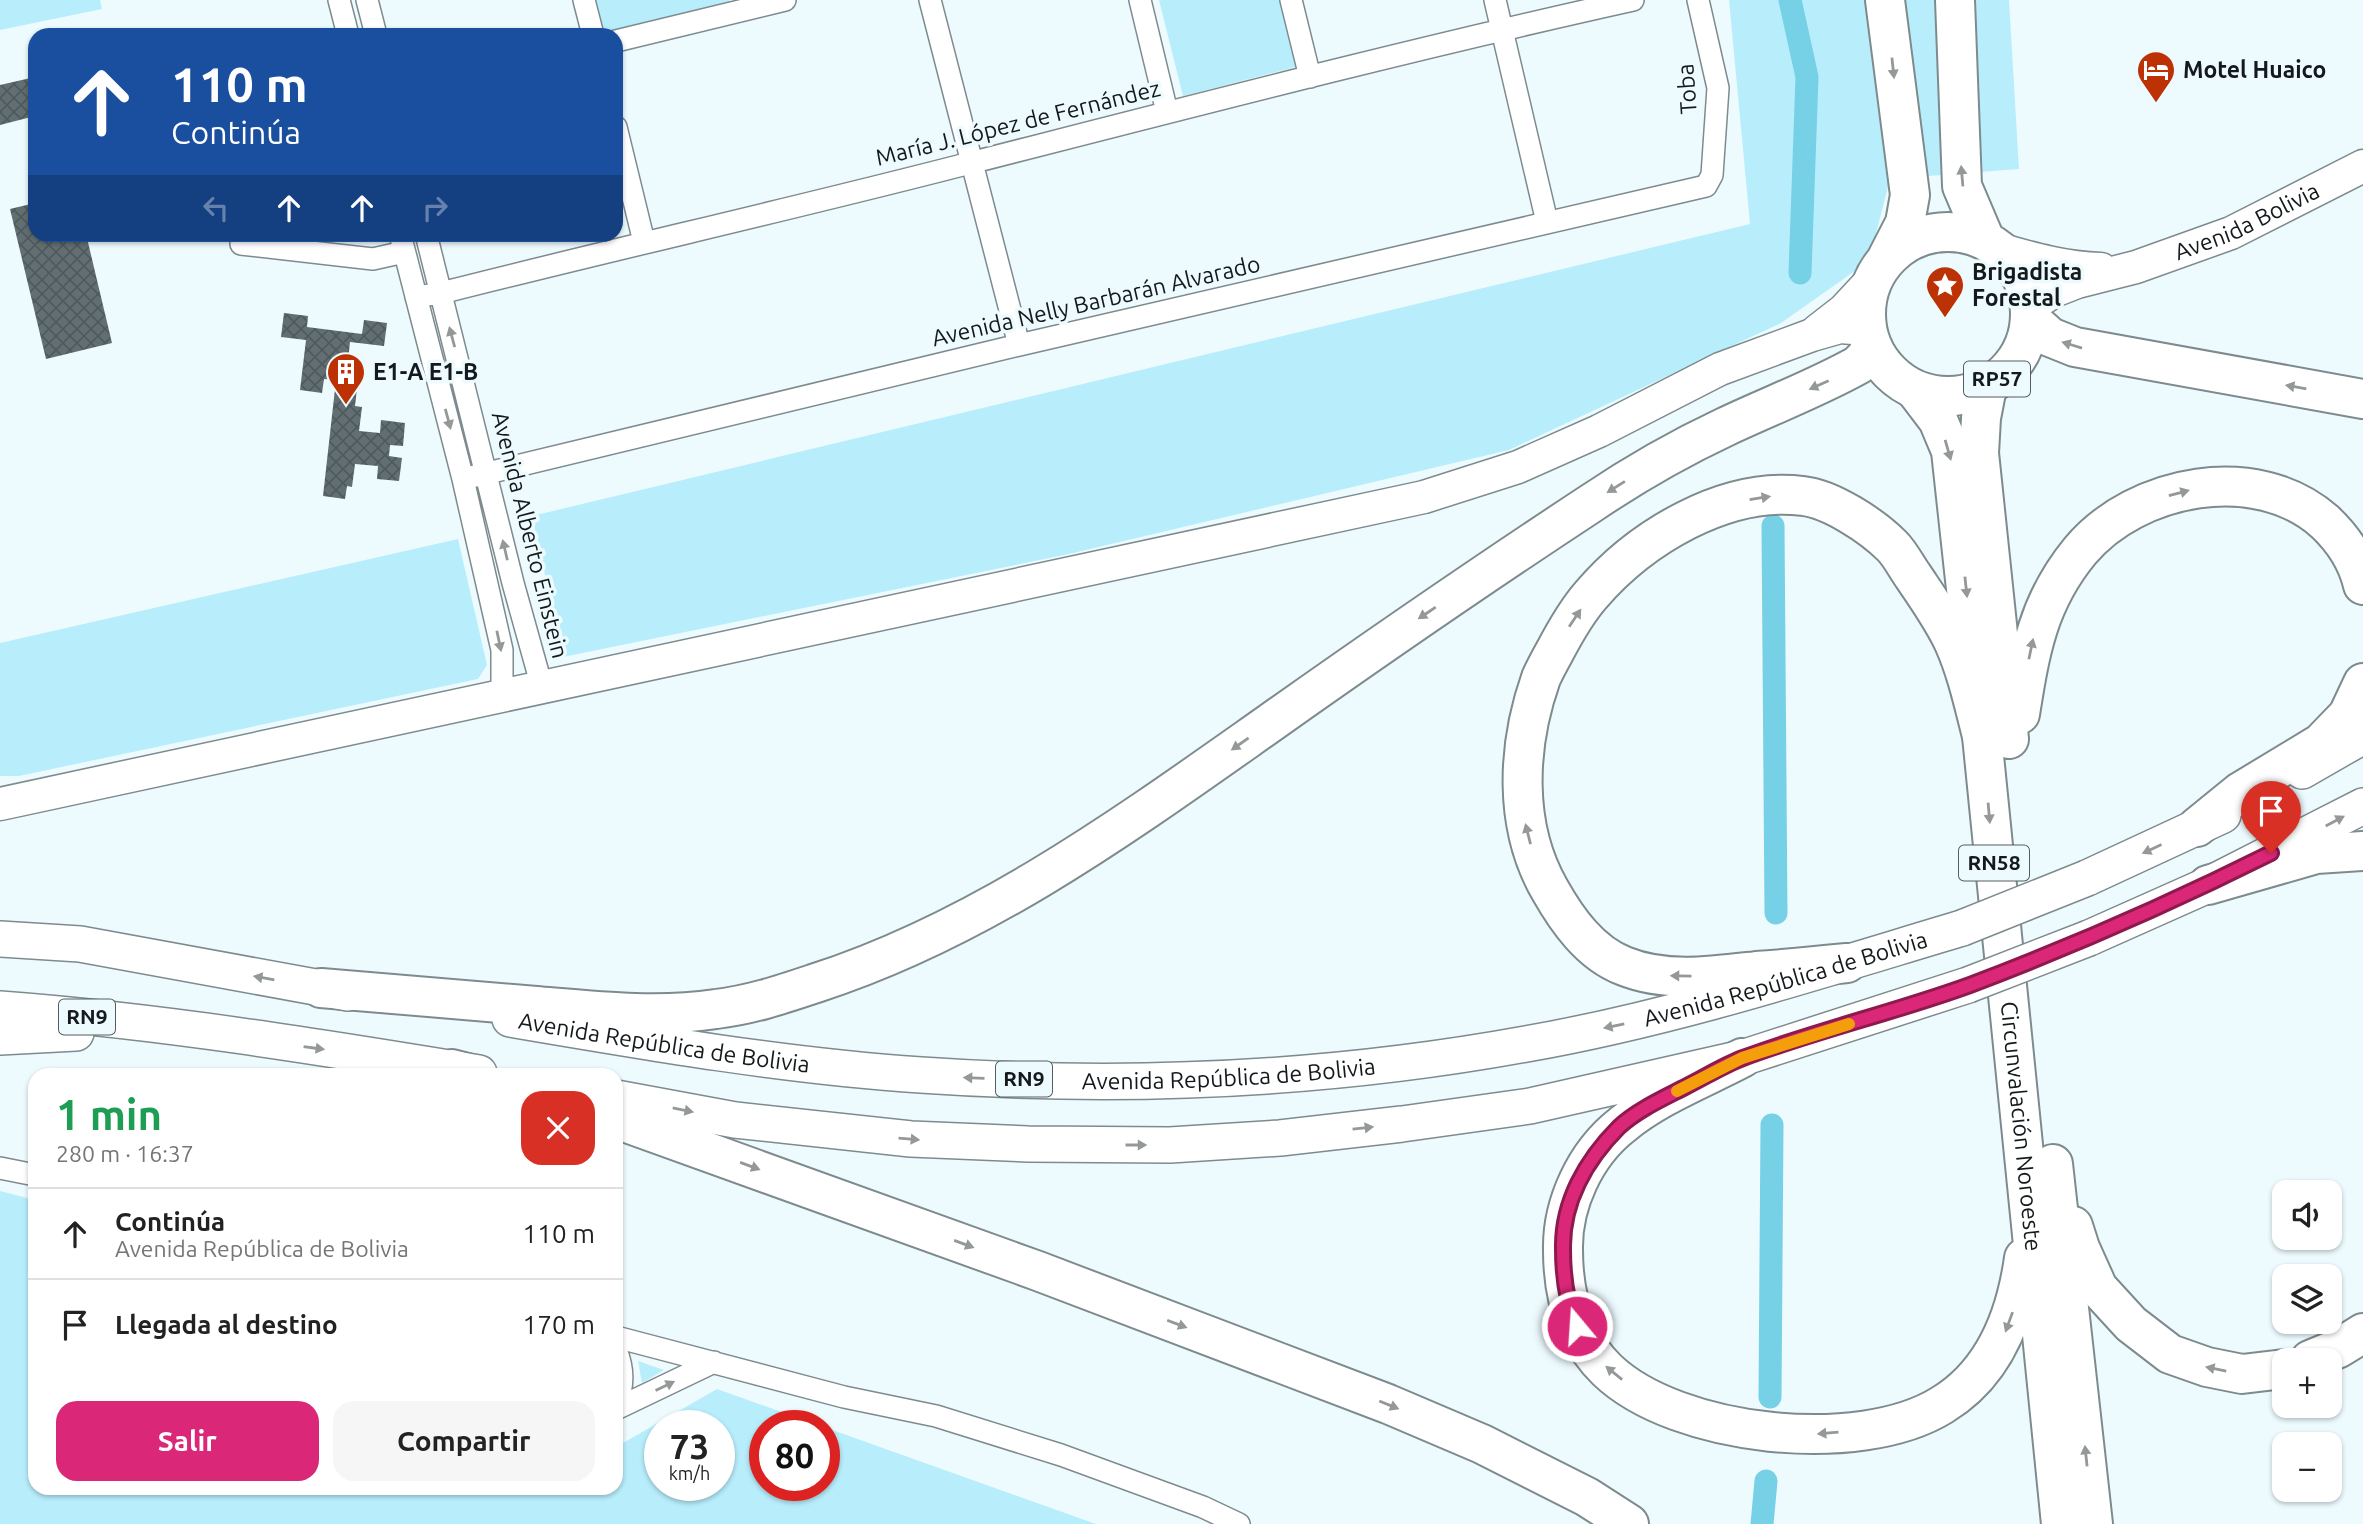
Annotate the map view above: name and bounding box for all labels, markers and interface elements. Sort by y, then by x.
hotel icon: Motel Huaico [2135,49,2177,104]
icon: ahead [56,56,147,147]
text: 110 m [171,56,308,111]
one-way arrow [1887,57,1898,79]
place label: Motel Huaico [2183,57,2326,82]
street label: Toba [1672,63,1701,115]
street label: María J. López de Fernández [873,75,1163,170]
text: Continúa [171,114,301,150]
one-way arrow [1956,165,1967,187]
street label: Avenida Bolivia [2171,177,2323,264]
icon: left [197,189,235,227]
icon: ahead [270,189,308,227]
icon: ahead [343,189,381,227]
icon: right [416,189,454,227]
street label: Avenida Nelly Barbarán Alvarado [929,251,1262,350]
place label: Brigadista Forestal [1972,259,2082,310]
place icon: Brigadista Forestal [1924,264,1966,319]
one-way arrow [446,325,457,347]
one-way arrow [2062,339,2083,350]
building icon: E1-A E1-B [325,351,367,406]
place label: E1-A E1-B [373,359,478,384]
road number: RP57 [1964,362,2030,396]
one-way arrow [1809,379,1829,391]
one-way arrow [2285,381,2307,392]
one-way arrow [443,408,454,430]
street label: Avenida Alberto Einstein [488,409,573,661]
one-way arrow [1944,440,1954,461]
one-way arrow [1606,481,1626,494]
one-way arrow [2169,488,2190,498]
one-way arrow [1749,492,1771,503]
one-way arrow [499,539,510,561]
one-way arrow [1960,576,1971,598]
one-way arrow [1417,606,1436,619]
one-way arrow [1568,609,1582,627]
one-way arrow [494,630,505,652]
one-way arrow [2026,638,2037,660]
one-way arrow [1231,737,1249,751]
pin [2241,781,2301,853]
icon: arrive [2252,792,2290,830]
one-way arrow [1984,803,1995,825]
one-way arrow [2325,815,2345,827]
one-way arrow [1522,823,1533,845]
one-way arrow [2141,843,2162,854]
road number: RN58 [1959,846,2029,880]
street label: Avenida República de Bolivia [1641,926,1930,1031]
one-way arrow [1670,970,1692,982]
one-way arrow [253,972,275,983]
road number: RN9 [59,1000,115,1034]
street label: Circunvalación Noroeste [1997,1000,2047,1252]
street label: Avenida República de Bolivia [517,1008,811,1077]
one-way arrow [1603,1020,1625,1031]
one-way arrow [303,1043,325,1054]
street label: Avenida República de Bolivia [1082,1053,1377,1093]
road number: RN9 [996,1062,1052,1096]
one-way arrow [962,1072,984,1083]
text: 1 min [56,1091,162,1138]
button: close [521,1091,595,1165]
one-way arrow [672,1105,694,1116]
one-way arrow [1352,1123,1374,1134]
one-way arrow [898,1134,920,1145]
one-way arrow [1125,1139,1147,1151]
text: 280 m · 16:37 [56,1141,194,1166]
one-way arrow [739,1161,760,1172]
map controls [2272,1180,2342,1502]
button: sound [2272,1180,2342,1250]
text: Continúa [115,1207,225,1236]
icon: ahead [56,1215,94,1253]
text: 110 m [523,1219,595,1248]
text: Avenida República de Bolivia [115,1236,409,1261]
one-way arrow [953,1239,974,1250]
button: layers [2272,1264,2342,1334]
position arrow [1540,1289,1614,1363]
icon: arrive [56,1306,94,1344]
text: Llegada al destino [115,1310,338,1339]
text: 170 m [523,1310,595,1339]
one-way arrow [2003,1312,2014,1333]
one-way arrow [1166,1319,1187,1330]
button: + [2272,1348,2342,1418]
one-way arrow [2205,1363,2227,1374]
one-way arrow [1605,1366,1623,1381]
one-way arrow [655,1380,675,1392]
one-way arrow [1379,1399,1400,1410]
button: Salir [56,1401,319,1481]
button: Compartir [333,1401,595,1481]
speed limit sign: 80 [749,1410,840,1501]
text: 73 [670,1426,709,1466]
one-way arrow [1816,1428,1838,1439]
button: − [2272,1432,2342,1502]
one-way arrow [2080,1445,2091,1467]
text: km/h [669,1463,710,1483]

